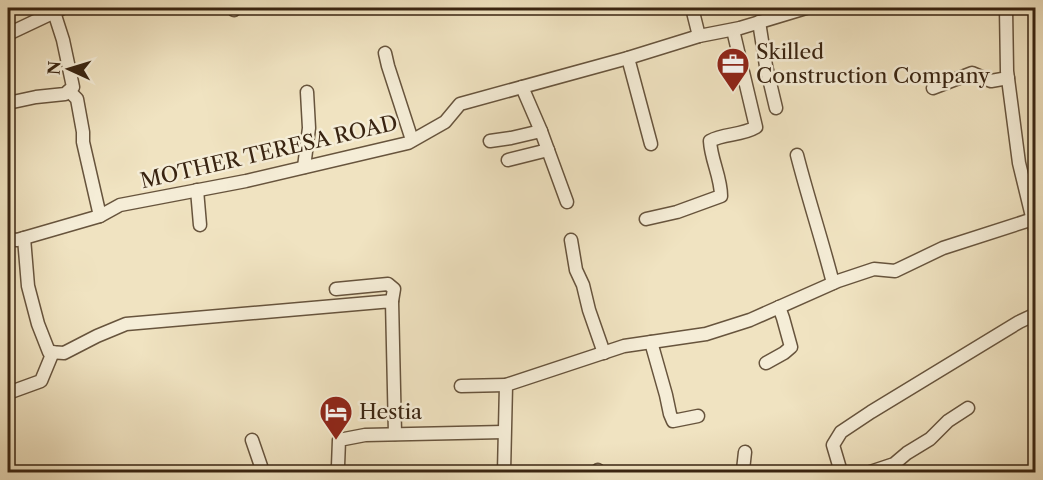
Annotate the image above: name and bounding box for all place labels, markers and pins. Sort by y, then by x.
place label: Skilled Construction Company [756,39,990,88]
office icon: Skilled Construction Company [715,46,751,93]
hotel icon: Hestia [318,394,354,441]
place label: Hestia [359,399,423,424]

